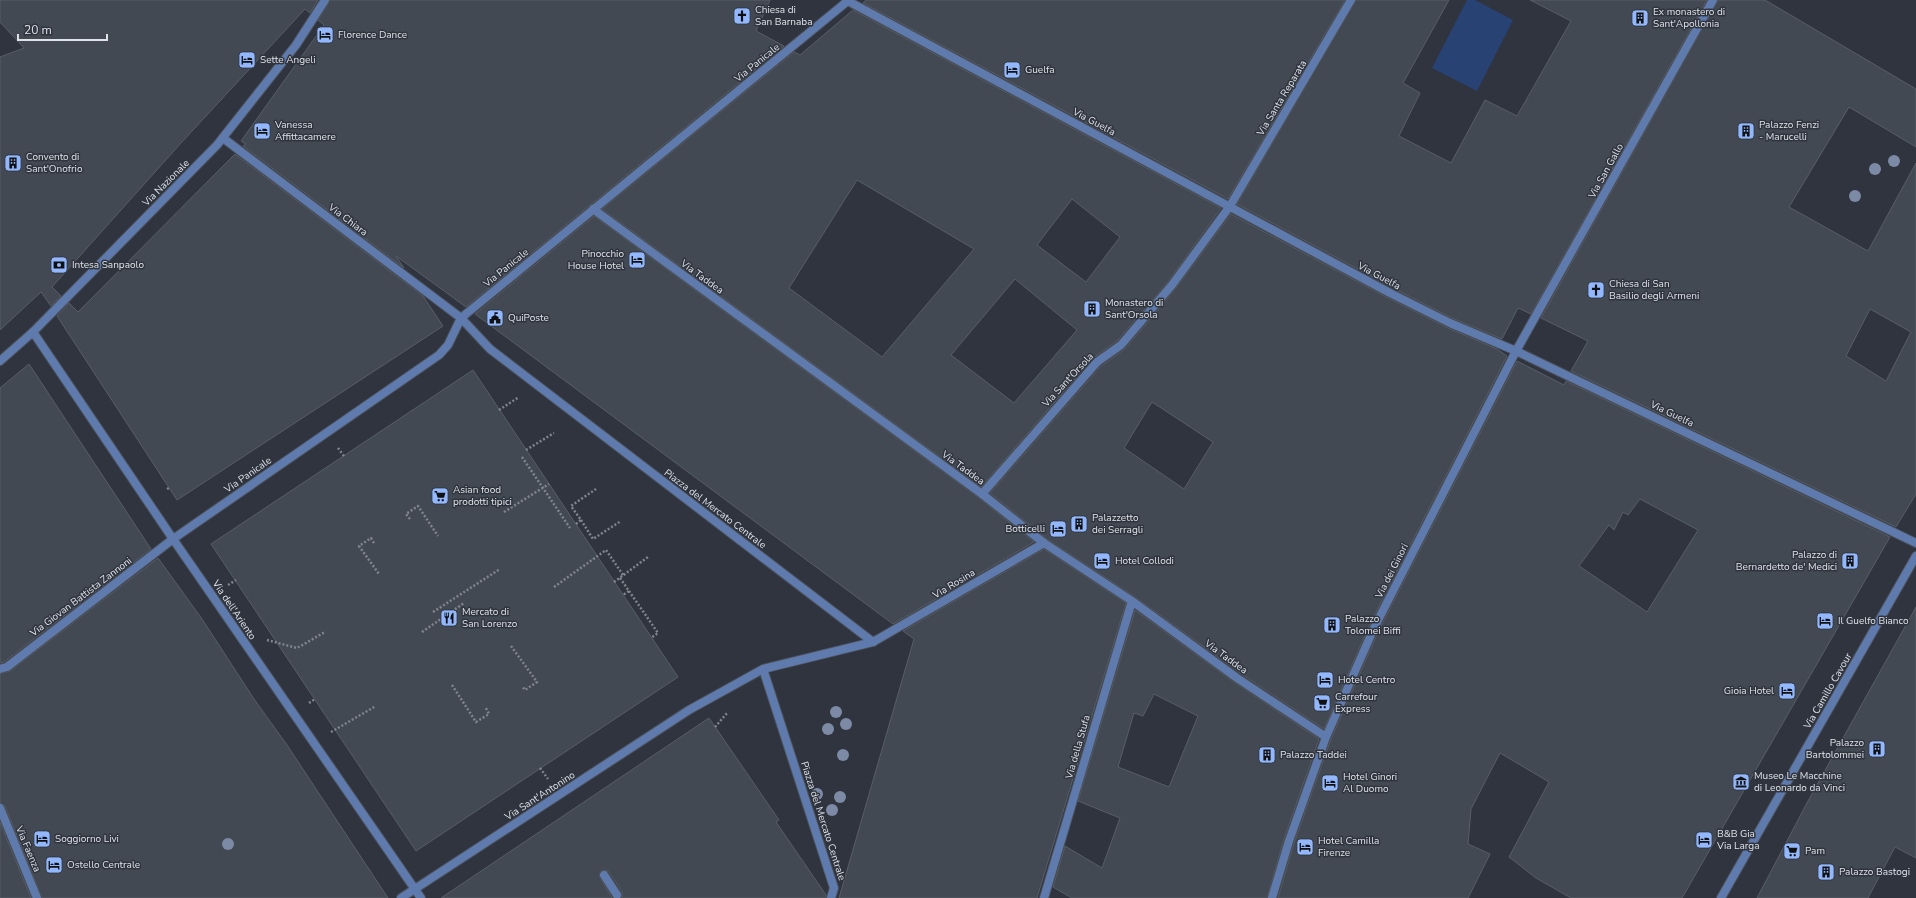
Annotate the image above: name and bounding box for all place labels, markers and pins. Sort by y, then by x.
place label: Chiesa di San Barnaba [755,3,812,29]
place label: Ex monastero di Sant'Apollonia [1653,5,1725,31]
church icon: Chiesa di San Barnaba [732,6,752,26]
building icon: Ex monastero di Sant'Apollonia [1630,8,1650,28]
hotel icon: Florence Dance [315,25,335,45]
place label: Florence Dance [338,28,407,42]
hotel icon: Sette Angeli [237,50,257,70]
place label: Sette Angeli [260,53,316,67]
hotel icon: Guelfa [1002,60,1022,80]
place label: Guelfa [1025,63,1055,77]
place label: Vanessa Affittacamere [274,118,336,144]
place label: Palazzo Fenzi - Marucelli [1759,118,1819,144]
hotel icon: Vanessa Affittacamere [252,121,272,141]
building icon: Palazzo Fenzi - Marucelli [1736,121,1756,141]
place label: Convento di Sant'Onofrio [26,150,83,176]
building icon: Convento di Sant'Onofrio [3,153,23,173]
place label: Pinocchio House Hotel [568,247,624,273]
hotel icon: Pinocchio House Hotel [627,250,647,270]
bank icon: Intesa Sanpaolo [49,255,69,275]
place label: Intesa Sanpaolo [72,258,144,272]
place label: Chiesa di San Basilio degli Armeni [1609,277,1699,303]
church icon: Chiesa di San Basilio degli Armeni [1586,280,1606,300]
place label: Monastero di Sant'Orsola [1105,296,1163,322]
building icon: Monastero di Sant'Orsola [1082,299,1102,319]
public building icon: QuiPoste [485,308,505,328]
place label: QuiPoste [508,311,549,325]
place label: Asian food prodotti tipici [453,483,512,509]
supermarket icon: Asian food prodotti tipici [430,486,450,506]
place label: Palazzetto dei Serragli [1092,511,1143,537]
building icon: Palazzetto dei Serragli [1069,514,1089,534]
hotel icon: Botticelli [1048,519,1068,539]
place label: Botticelli [1005,522,1045,536]
place label: Palazzo di Bernardetto de' Medici [1736,548,1837,574]
hotel icon: Hotel Collodi [1092,551,1112,571]
building icon: Palazzo di Bernardetto de' Medici [1840,551,1860,571]
place label: Hotel Collodi [1115,554,1174,568]
place label: Mercato di San Lorenzo [462,605,518,631]
restaurant icon: Mercato di San Lorenzo [439,608,459,628]
hotel icon: Il Guelfo Bianco [1815,611,1835,631]
place label: Palazzo Tolomei Biffi [1345,612,1401,638]
place label: Il Guelfo Bianco [1838,614,1909,628]
building icon: Palazzo Tolomei Biffi [1322,615,1342,635]
hotel icon: Hotel Centro [1315,670,1335,690]
place label: Hotel Centro [1338,673,1396,687]
hotel icon: Gioia Hotel [1777,681,1797,701]
place label: Gioia Hotel [1724,684,1774,698]
place label: Carrefour Express [1335,690,1378,716]
supermarket icon: Carrefour Express [1312,693,1332,713]
place label: Palazzo Bartolommei [1806,736,1864,762]
building icon: Palazzo Bartolommei [1867,739,1887,759]
building icon: Palazzo Taddei [1257,745,1277,765]
place label: Palazzo Taddei [1280,748,1347,762]
place label: Museo Le Macchine di Leonardo da Vinci [1754,769,1845,795]
place label: Hotel Ginori Al Duomo [1343,770,1397,796]
museum icon: Museo Le Macchine di Leonardo da Vinci [1731,772,1751,792]
hotel icon: Hotel Ginori Al Duomo [1320,773,1340,793]
place label: B&B Gia Via Larga [1716,827,1760,853]
hotel icon: Soggiorno Livi [32,829,52,849]
hotel icon: B&B Gia Via Larga [1694,830,1714,850]
place label: Soggiorno Livi [55,832,119,846]
place label: Hotel Camilla Firenze [1318,834,1379,860]
hotel icon: Hotel Camilla Firenze [1295,837,1315,857]
supermarket icon: Pam [1782,841,1802,861]
place label: Pam [1805,844,1825,858]
hotel icon: Ostello Centrale [44,855,64,875]
place label: Ostello Centrale [67,858,140,872]
building icon: Palazzo Bastogi [1816,862,1836,882]
place label: Palazzo Bastogi [1839,865,1910,879]

